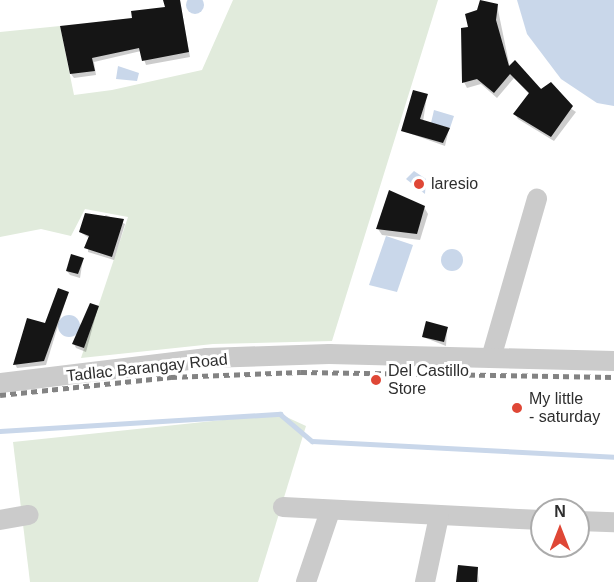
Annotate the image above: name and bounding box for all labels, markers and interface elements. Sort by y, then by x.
place label: laresio [431,174,478,194]
marker: laresio [412,177,426,191]
street label: Tadlac Barangay Road [65,350,229,386]
place label: Del Castillo Store [388,361,469,399]
marker: Del Castillo Store [369,373,383,387]
place label: My little - saturday [529,389,600,427]
marker: My little - saturday [510,401,524,415]
north arrow [530,498,590,558]
text: N [554,503,566,520]

